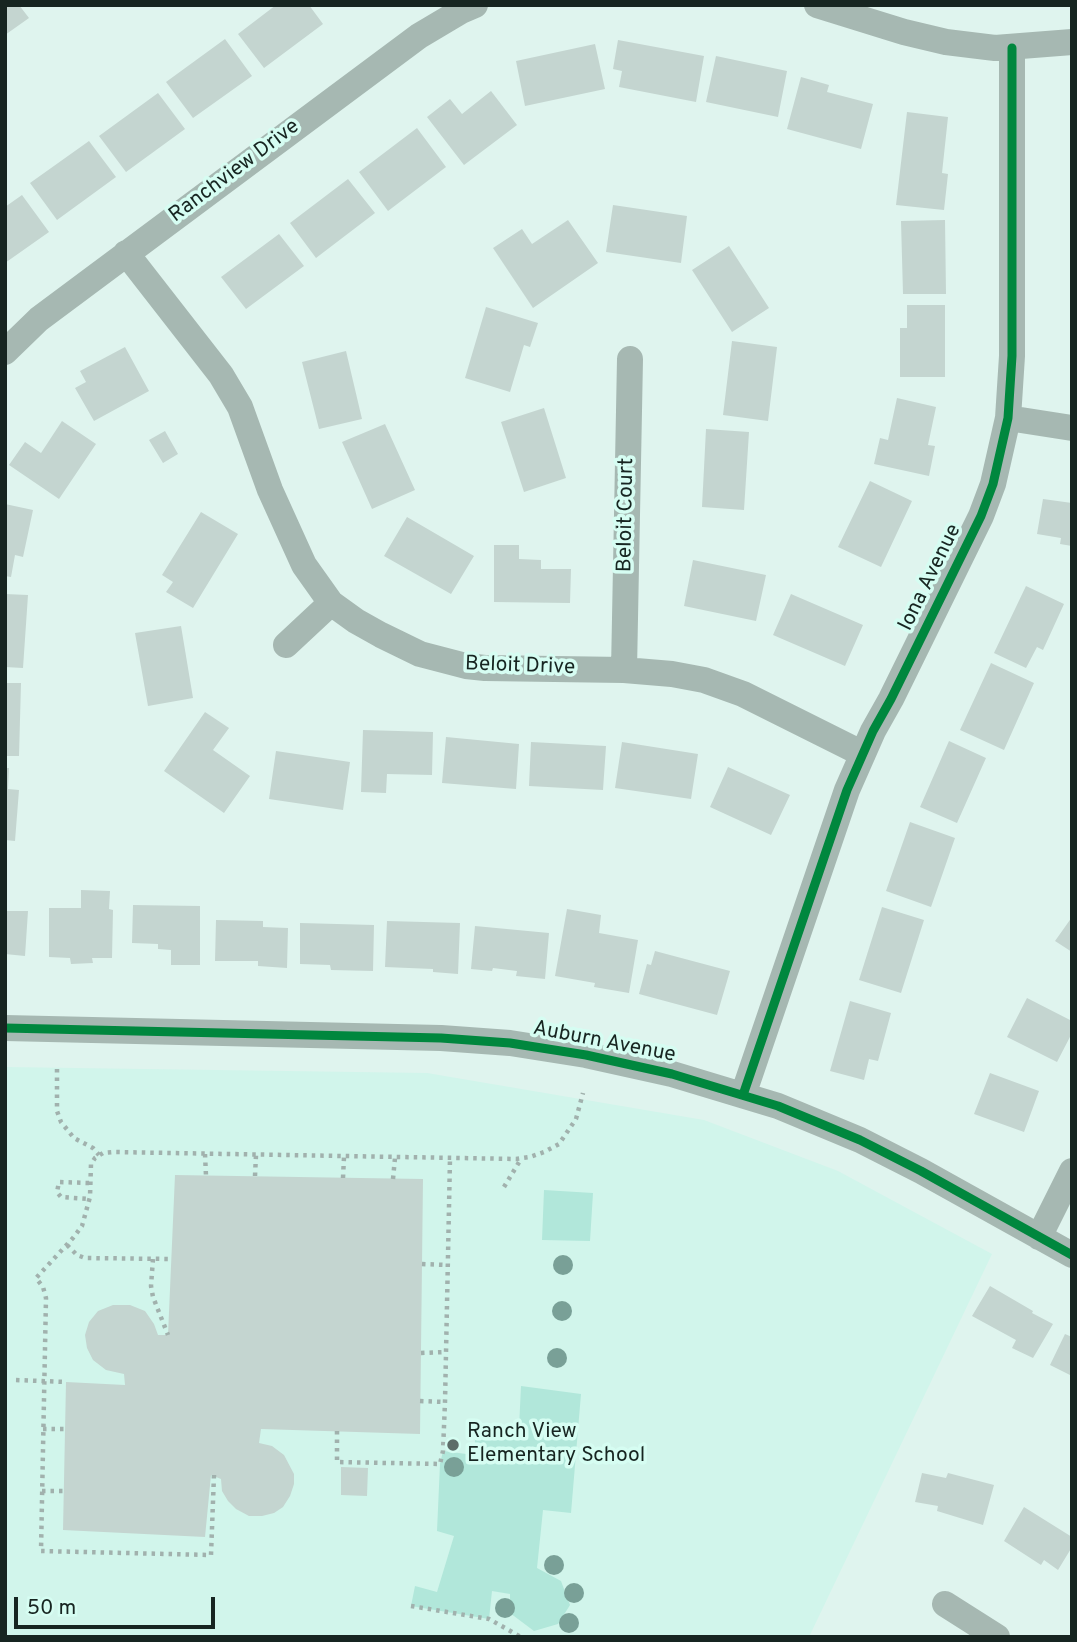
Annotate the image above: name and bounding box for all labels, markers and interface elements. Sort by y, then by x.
street label: Ranchview Drive [165,115,305,229]
street label: Beloit Court [613,458,641,572]
street label: Iona Avenue [894,520,968,636]
street label: Beloit Drive [464,652,576,682]
street label: Auburn Avenue [531,1017,677,1069]
place label: Ranch View Elementary School [467,1420,645,1470]
marker: Ranch View Elementary School [445,1437,461,1453]
scale bar [18,1582,219,1626]
text: 50 m [27,1595,76,1622]

